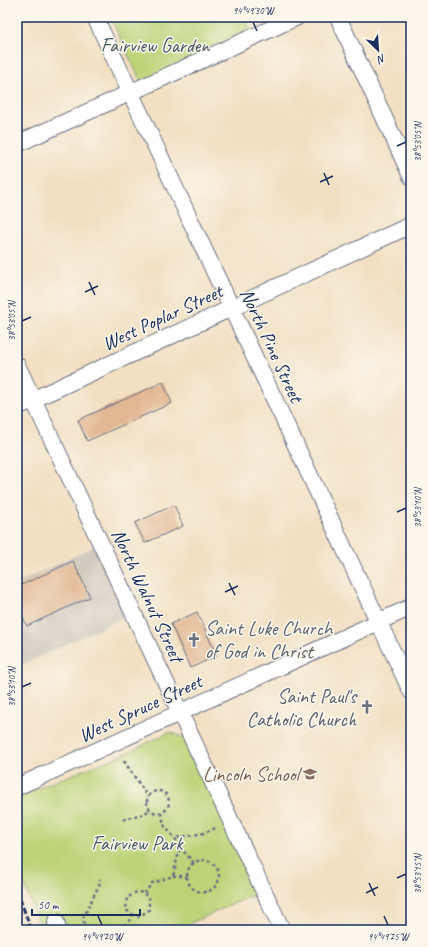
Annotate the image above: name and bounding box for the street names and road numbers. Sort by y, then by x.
street label: West Poplar Street [98,278,228,356]
street label: North Pine Street [234,284,310,408]
street label: North Walnut Street [106,525,191,669]
street label: West Spruce Street [75,668,208,748]

